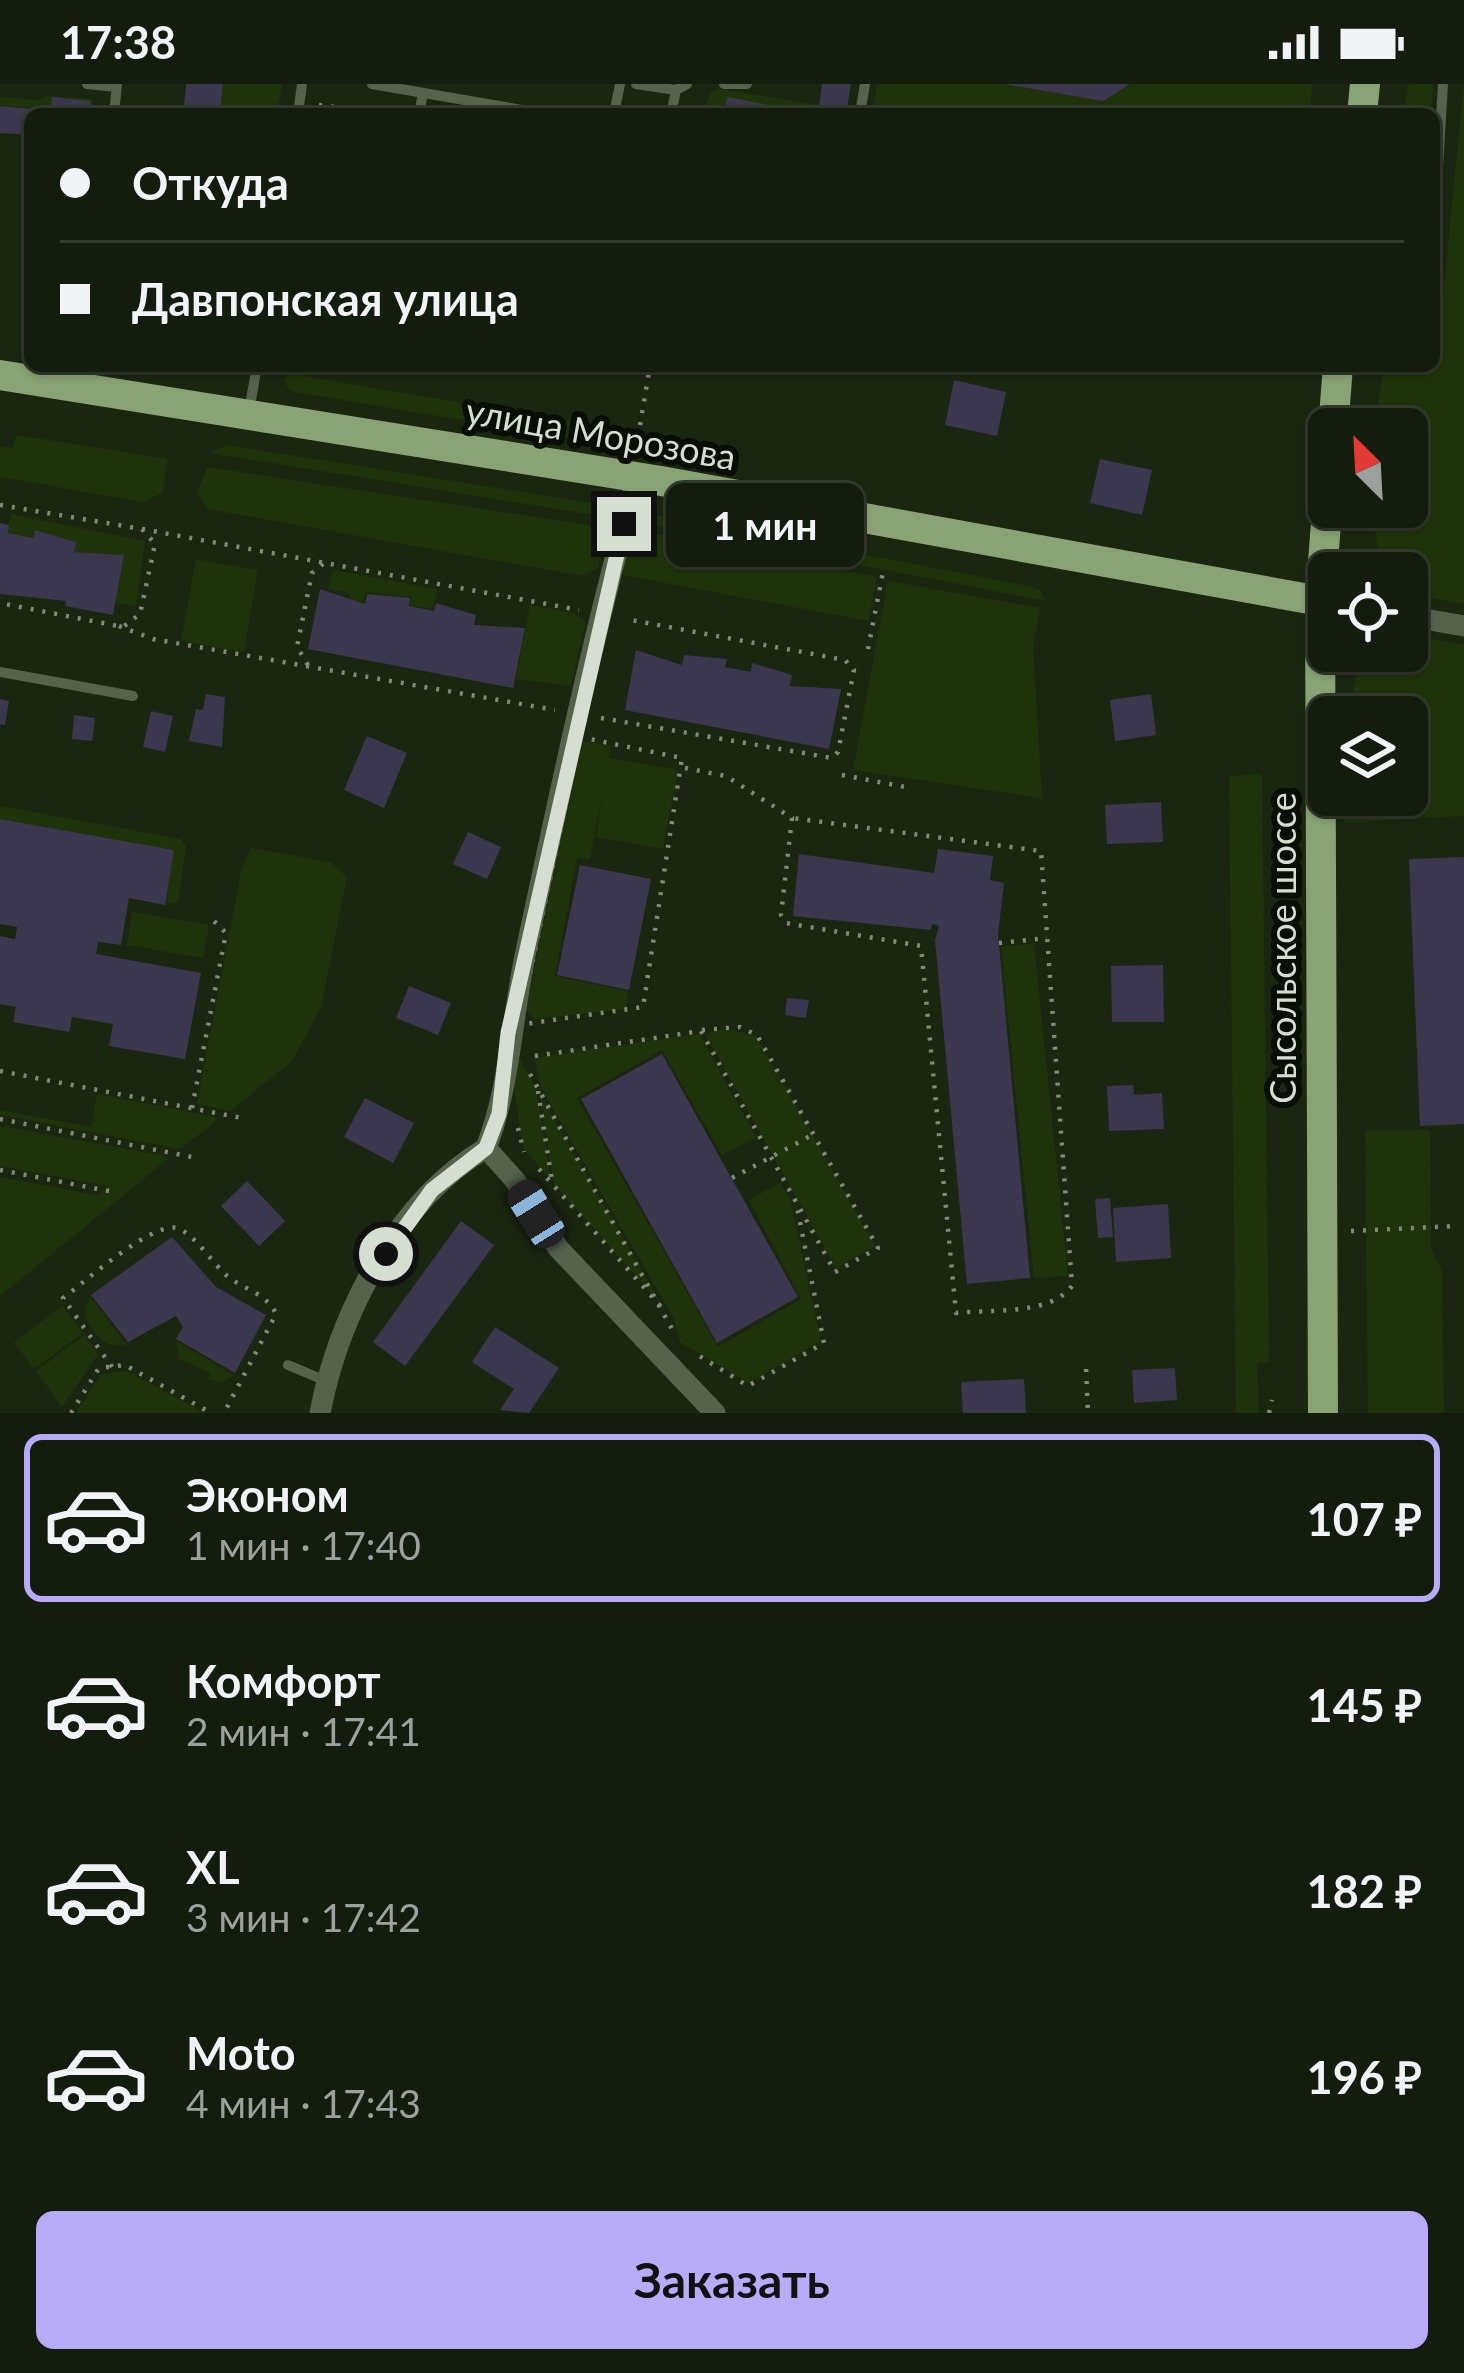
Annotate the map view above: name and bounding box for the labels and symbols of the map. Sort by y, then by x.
street label: улица Морозова [463,388,739,478]
north arrow [1308,408,1428,528]
callout: 1 мин [666,482,864,566]
route end [597,497,651,551]
street label: Сысольское шоссе [1260,792,1304,1104]
car [502,1174,570,1254]
route start [359,1227,413,1281]

